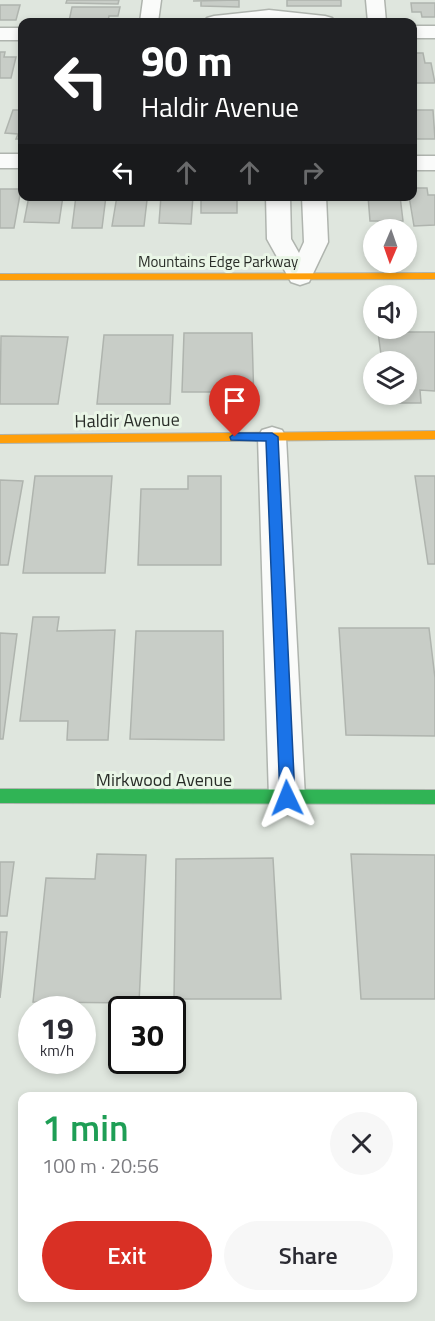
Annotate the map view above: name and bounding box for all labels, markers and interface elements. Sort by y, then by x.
text: 90 m [141,28,233,92]
icon: left [42,42,120,120]
text: Haldir Avenue [141,86,299,127]
icon: left [107,156,140,189]
icon: ahead [170,156,203,189]
icon: ahead [233,156,266,189]
icon: right [296,156,329,189]
north arrow [363,219,417,273]
map controls [363,219,417,405]
street label: Mountains Edge Parkway [138,250,298,273]
button: sound [363,285,417,339]
button: layers [363,351,417,405]
pin [209,375,260,437]
icon: arrive [218,384,251,417]
street label: Haldir Avenue [74,406,180,434]
street label: Mirkwood Avenue [96,766,232,793]
position arrow [255,766,319,830]
speed limit sign: 30 [108,996,186,1074]
text: 19 [40,1005,74,1051]
text: km/h [40,1039,74,1062]
text: 1 min [42,1100,129,1155]
button: close [330,1112,393,1175]
text: 100 m · 20:56 [42,1150,159,1181]
button: Exit [42,1221,212,1290]
button: Share [224,1221,393,1290]

